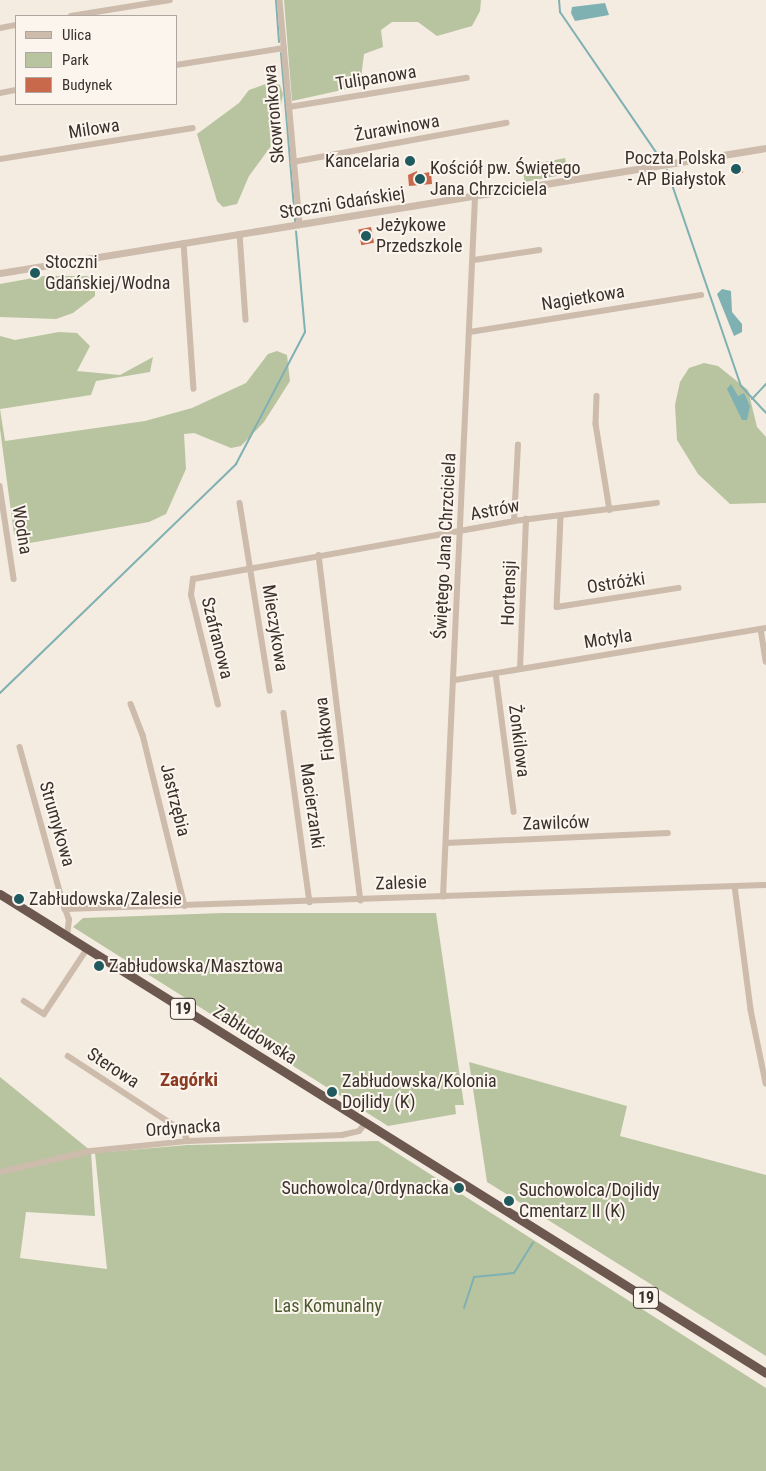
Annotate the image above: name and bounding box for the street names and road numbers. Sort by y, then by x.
street label: Tulipanowa [334,61,418,95]
street label: Skowronkowa [259,64,289,164]
street label: Żurawinowa [353,110,441,146]
street label: Milowa [67,114,121,144]
street label: Stoczni Gdańskiej [278,182,406,224]
street label: Nagietkowa [540,281,626,315]
street label: Świętego Jana Chrzciciela [429,452,461,640]
street label: Astrów [468,495,522,525]
street label: Wodna [8,504,36,556]
street label: Hortensji [497,560,521,626]
street label: Ostróżki [585,568,647,598]
street label: Mieczykowa [258,583,292,673]
street label: Szafranowa [196,595,238,681]
street label: Motyla [583,625,633,653]
street label: Fiołkowa [310,696,340,762]
street label: Żonkilowa [504,704,534,778]
street label: Jastrzębia [156,761,194,839]
street label: Macierzanki [295,762,329,850]
street label: Strumykowa [35,779,79,869]
street label: Zawilców [522,811,590,835]
street label: Zalesie [375,871,427,895]
road number: 19 [169,996,197,1022]
street label: Zabłudowska [209,1001,301,1069]
street label: Sterowa [83,1043,143,1093]
street label: Ordynacka [145,1115,221,1141]
road number: 19 [632,1285,660,1312]

